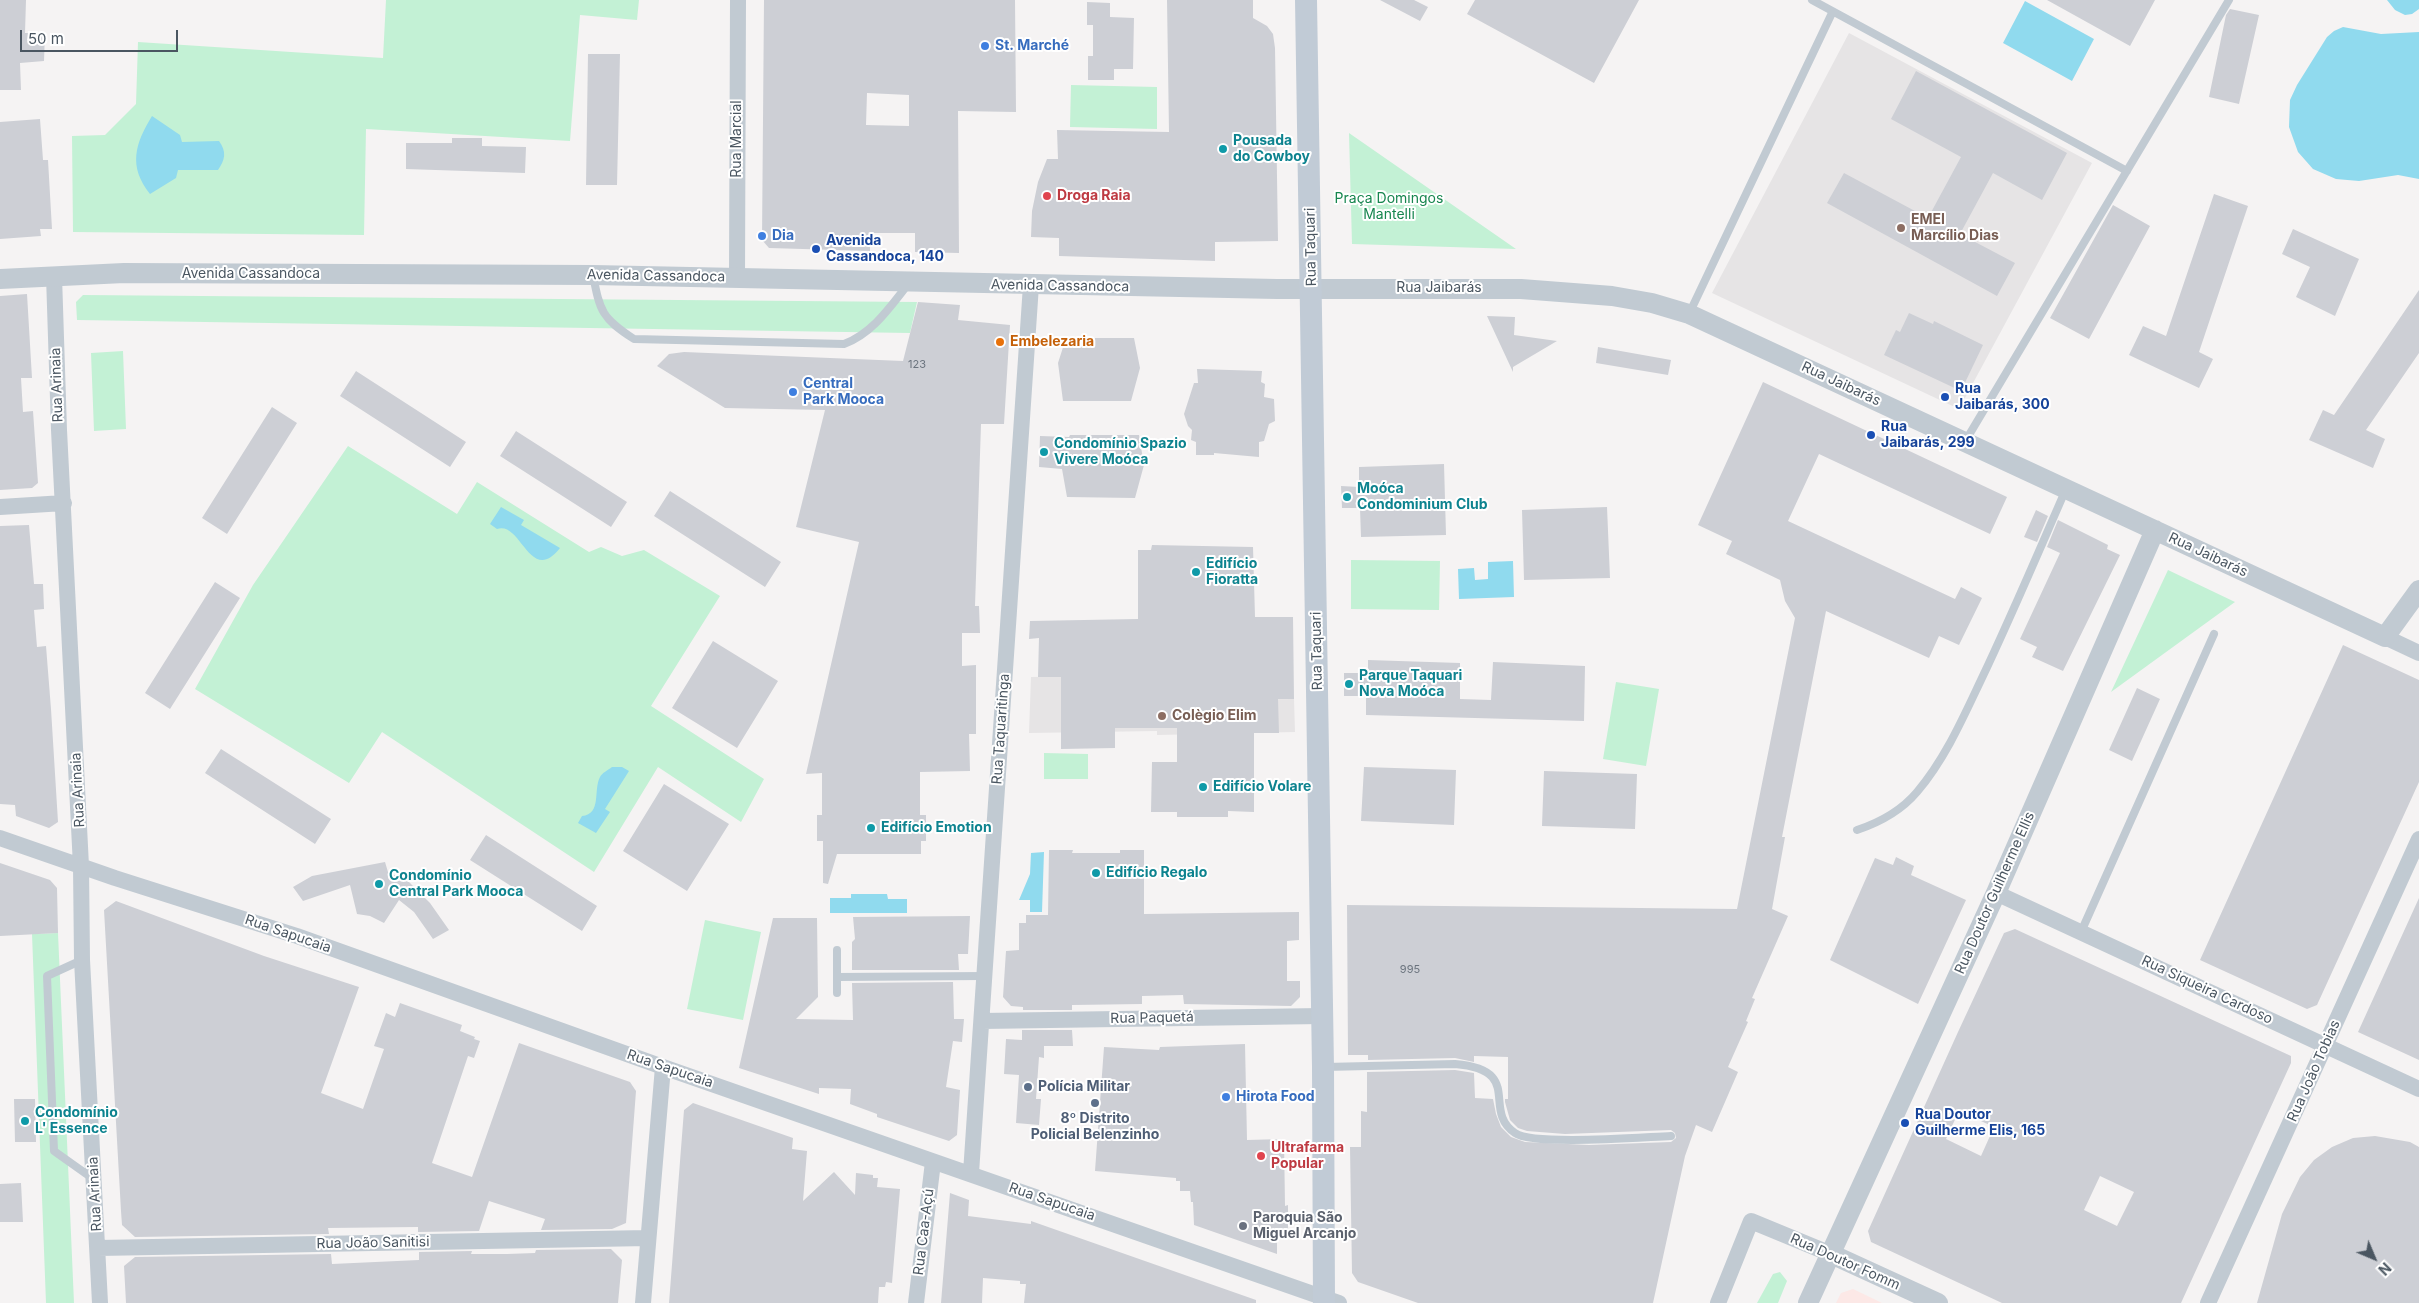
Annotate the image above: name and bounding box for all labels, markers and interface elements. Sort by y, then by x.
scale bar [22,20,180,52]
text: 50 m [28,29,64,48]
place label: St. Marché [995,38,1069,54]
marker: St. Marché [979,40,991,52]
street label: Rua Marcial [729,100,745,178]
place label: Pousada do Cowboy [1233,133,1310,166]
marker: Pousada do Cowboy [1217,143,1229,155]
place label: Droga Raia [1057,188,1131,204]
marker: Droga Raia [1041,190,1053,202]
park label: Praça Domingos Mantelli [1335,191,1443,223]
street label: Rua Taquari [1302,208,1320,286]
place label: EMEI Marcílio Dias [1911,212,1999,244]
marker: EMEI Marcílio Dias [1895,222,1907,234]
place label: Dia [772,228,794,244]
marker: Dia [756,230,768,242]
place label: Avenida Cassandoca, 140 [826,233,944,266]
marker: Avenida Cassandoca, 140 [810,243,822,255]
street label: Avenida Cassandoca [182,266,320,282]
street label: Avenida Cassandoca [587,266,725,286]
street label: Avenida Cassandoca [991,276,1129,296]
street label: Rua Jaibarás [1396,280,1482,296]
place label: Embelezaria [1010,334,1094,350]
marker: Embelezaria [994,336,1006,348]
street label: Rua Arinaia [47,347,67,423]
house number: 123 [908,358,926,372]
street label: Rua Jaibarás [1799,358,1883,410]
place label: Central Park Mooca [803,376,884,408]
place label: Rua Jaibarás, 300 [1955,381,2050,414]
marker: Central Park Mooca [787,386,799,398]
marker: Rua Jaibarás, 300 [1939,391,1951,403]
place label: Rua Jaibarás, 299 [1881,419,1975,452]
marker: Rua Jaibarás, 299 [1865,429,1877,441]
place label: Condomínio Spazio Vivere Moóca [1054,436,1187,468]
marker: Condomínio Spazio Vivere Moóca [1038,446,1050,458]
place label: Moóca Condominium Club [1357,481,1488,514]
marker: Moóca Condominium Club [1341,491,1353,503]
street label: Rua Jaibarás [2166,529,2250,581]
place label: Edifício Fioratta [1206,556,1258,588]
marker: Edifício Fioratta [1190,566,1202,578]
street label: Rua Taquari [1308,612,1326,690]
place label: Parque Taquari Nova Moóca [1359,668,1462,700]
street label: Rua Taquaritinga [989,673,1013,785]
marker: Parque Taquari Nova Moóca [1343,678,1355,690]
place label: Colègio Elim [1172,708,1256,724]
marker: Colègio Elim [1156,710,1168,722]
street label: Rua Arinaia [68,752,88,828]
place label: Edifício Volare [1213,779,1311,795]
marker: Edifício Volare [1197,781,1209,793]
street label: Rua Doutor Guilherme Ellis [1952,809,2038,977]
place label: Edifício Emotion [881,820,992,836]
marker: Edifício Emotion [865,822,877,834]
place label: Edifício Regalo [1106,865,1207,881]
marker: Edifício Regalo [1090,867,1102,879]
place label: Condomínio Central Park Mooca [389,868,523,900]
marker: Condomínio Central Park Mooca [373,878,385,890]
street label: Rua Sapucaia [243,911,333,957]
street label: Rua Siqueira Cardoso [2139,952,2275,1028]
house number: 995 [1400,963,1420,977]
street label: Rua Paquetá [1110,1009,1194,1027]
street label: Rua João Tobias [2284,1018,2344,1124]
street label: Rua Sapucaia [625,1046,715,1092]
place label: Polícia Militar [1038,1079,1130,1095]
marker: Polícia Militar [1022,1081,1034,1093]
place label: Hirota Food [1236,1089,1315,1105]
marker: Hirota Food [1220,1091,1232,1103]
marker: 8º Distrito Policial Belenzinho [1089,1097,1101,1109]
place label: Condomínio L' Essence [35,1105,118,1138]
place label: Rua Doutor Guilherme Elis, 165 [1915,1107,2045,1140]
place label: 8º Distrito Policial Belenzinho [1031,1111,1159,1144]
marker: Condomínio L' Essence [19,1115,31,1127]
marker: Rua Doutor Guilherme Elis, 165 [1899,1117,1911,1129]
place label: Ultrafarma Popular [1271,1140,1344,1172]
marker: Ultrafarma Popular [1255,1150,1267,1162]
street label: Rua Arinaia [85,1156,105,1232]
street label: Rua Sapucaia [1007,1179,1097,1225]
street label: Rua Caa-Açú [910,1188,938,1276]
place label: Paroquia São Miguel Arcanjo [1253,1210,1356,1242]
marker: Paroquia São Miguel Arcanjo [1237,1220,1249,1232]
street label: Rua Doutor Fomm [1787,1230,1903,1294]
north arrow [2349,1233,2399,1283]
street label: Rua João Sanitisi [316,1234,430,1252]
text: N [2375,1259,2395,1279]

